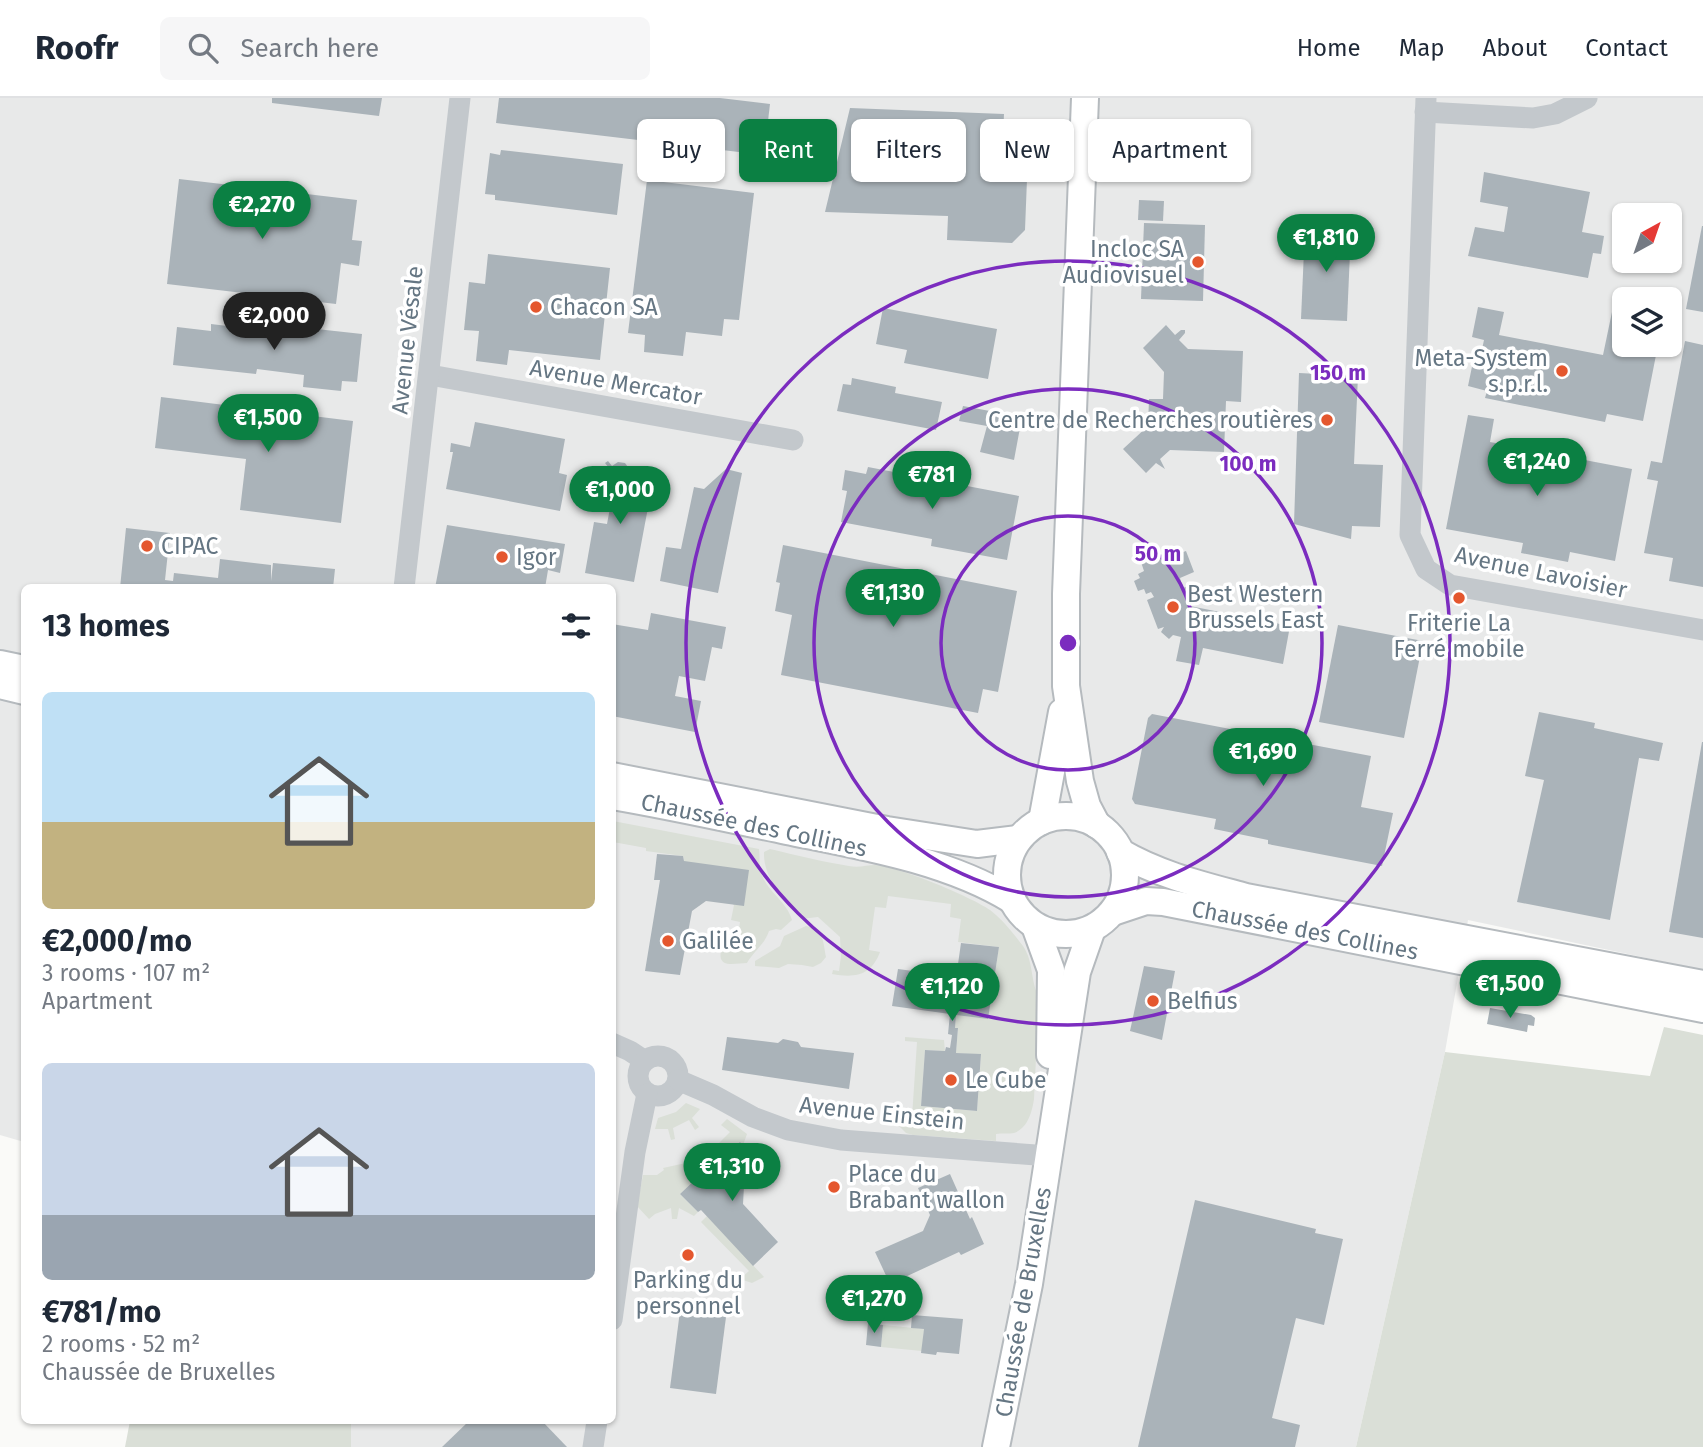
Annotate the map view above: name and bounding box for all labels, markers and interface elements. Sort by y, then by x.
search box [160,17,650,80]
text: Roofr [35,28,118,68]
icon: search [184,29,222,67]
text: Search here [240,33,379,64]
text: Home [1297,34,1361,62]
text: Map [1399,34,1445,62]
text: About [1483,34,1547,62]
text: Contact [1585,34,1668,62]
chip: Buy [637,119,725,182]
chip: Rent [739,119,837,182]
chip: Filters [851,119,966,182]
chip: New [980,119,1074,182]
chip: Apartment [1088,119,1251,182]
pin: €2,270 [205,181,319,241]
text: €2,270 [229,190,295,218]
north arrow [1612,203,1682,273]
map controls [1612,203,1682,357]
pin: €1,810 [1269,214,1383,274]
text: €1,810 [1293,223,1359,251]
place label: Incloc SA Audiovisuel [1063,235,1185,289]
marker: Incloc SA Audiovisuel [1190,254,1206,270]
street label: Avenue Vésale [385,264,429,416]
button: layers [1612,287,1682,357]
pin: €2,000 [217,292,331,352]
place label: Chacon SA [550,293,659,321]
marker: Chacon SA [528,299,544,315]
text: €2,000 [239,301,309,329]
place label: Meta-System s.p.r.l. [1414,344,1548,398]
street label: Avenue Mercator [528,353,705,411]
text: 150 m [1310,360,1366,386]
marker: Meta-System s.p.r.l. [1554,363,1570,379]
pin: €1,500 [211,394,325,454]
text: €1,500 [234,403,302,431]
place label: Centre de Recherches routières [988,406,1313,434]
marker: Centre de Recherches routières [1319,412,1335,428]
pin: €1,240 [1480,438,1594,498]
text: €1,240 [1504,447,1570,475]
text: 100 m [1219,451,1277,477]
pin: €781 [891,452,973,511]
text: €781 [908,460,956,488]
pin: €1,000 [563,466,677,526]
text: €1,000 [585,475,655,503]
place label: CIPAC [161,532,219,560]
marker: CIPAC [139,538,155,554]
street label: Avenue Lavoisier [1452,540,1630,604]
text: 50 m [1135,541,1181,567]
place label: Igor [516,543,557,571]
marker: Igor [494,549,510,565]
pin: €1,130 [836,570,950,629]
text: €1,130 [862,578,924,606]
place label: Best Western Brussels East [1187,580,1325,634]
marker: Friterie La Ferré mobile [1451,590,1467,606]
marker: Best Western Brussels East [1165,599,1181,615]
icon: filters [557,607,595,645]
text: 13 homes [42,608,170,644]
place label: Friterie La Ferré mobile [1393,609,1525,663]
centre of rings [1056,631,1080,655]
pin: €1,690 [1206,728,1320,788]
text: €1,690 [1229,737,1297,765]
icon: home [256,738,382,864]
street label: Chaussée des Collines [639,787,869,863]
street label: Chaussée des Collines [1189,894,1421,966]
text: €2,000/mo [42,923,192,959]
place label: Galilée [682,927,754,955]
marker: Galilée [660,933,676,949]
text: 3 rooms · 107 m² [42,959,210,987]
pin: €1,500 [1453,960,1567,1020]
pin: €1,120 [895,964,1009,1023]
text: €1,500 [1476,969,1544,997]
text: €1,120 [921,972,983,1000]
text: Apartment [42,987,152,1015]
place label: Belfius [1167,987,1238,1015]
marker: Belfius [1145,993,1161,1009]
place label: Le Cube [965,1066,1047,1094]
marker: Le Cube [943,1072,959,1088]
street label: Avenue Einstein [798,1090,966,1136]
icon: home [256,1109,382,1235]
pin: €1,310 [675,1144,789,1203]
text: €1,310 [699,1152,765,1180]
place label: Place du Brabant wallon [848,1160,1005,1214]
marker: Place du Brabant wallon [826,1179,842,1195]
street label: Chaussée de Bruxelles [989,1185,1057,1419]
marker: Parking du personnel [680,1247,696,1263]
place label: Parking du personnel [633,1266,743,1320]
pin: €1,270 [817,1276,931,1335]
text: €1,270 [842,1284,906,1312]
text: €781/mo [42,1294,161,1330]
text: 2 rooms · 52 m² [42,1330,200,1358]
text: Chaussée de Bruxelles [42,1358,275,1386]

